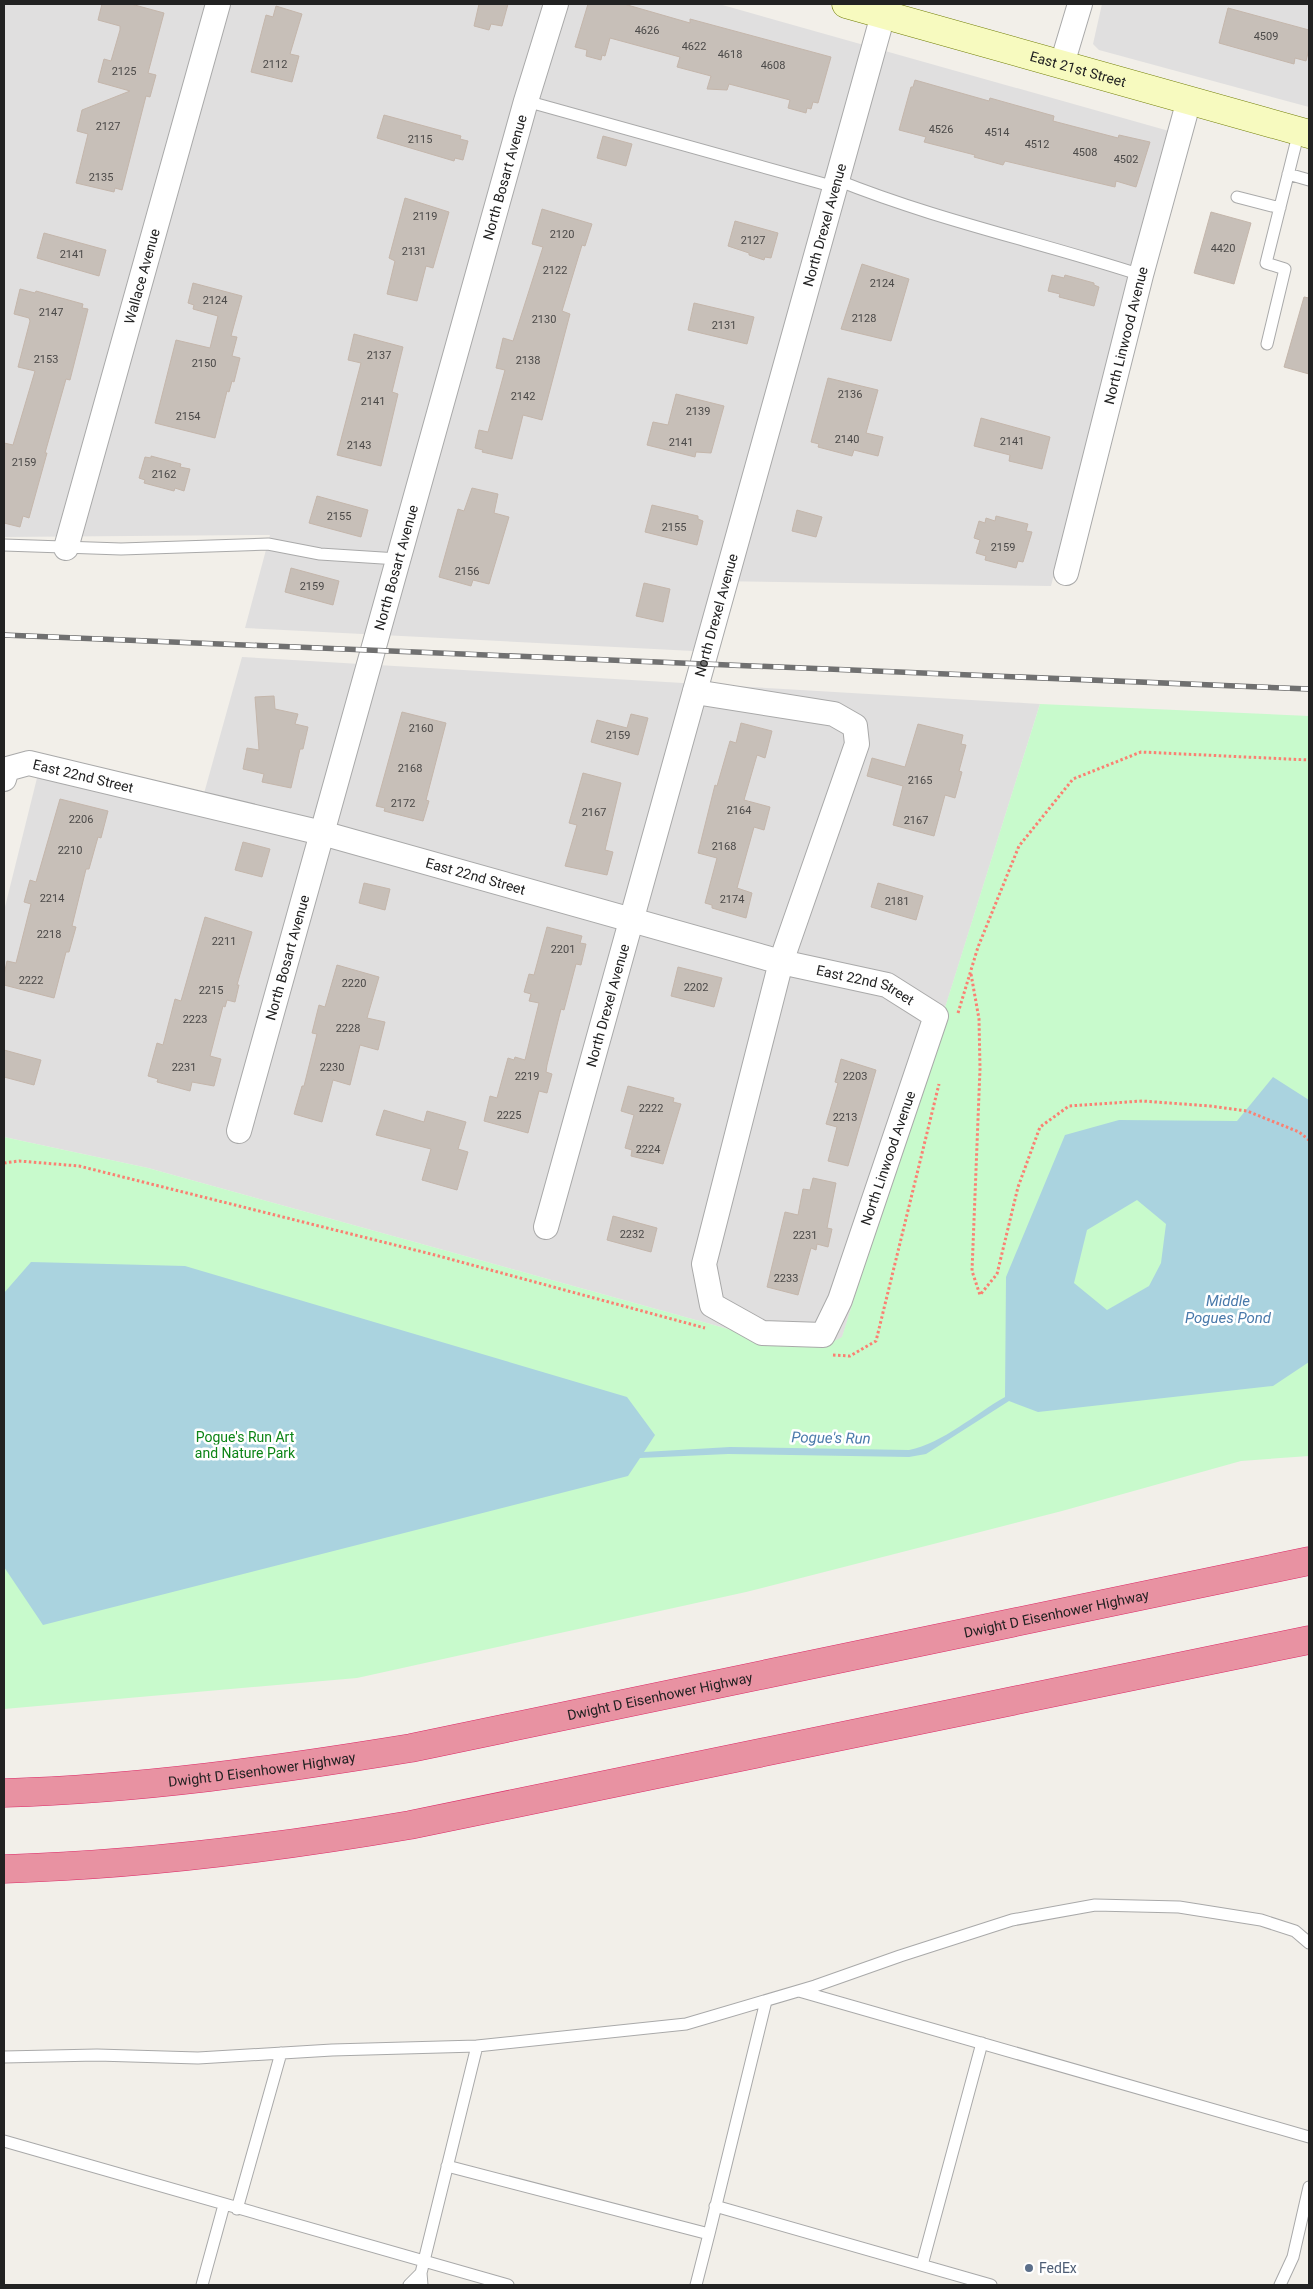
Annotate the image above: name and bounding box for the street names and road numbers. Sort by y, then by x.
street label: East 21st Street [1028,48,1128,90]
street label: North Bosart Avenue [480,113,530,242]
street label: North Drexel Avenue [800,162,849,288]
street label: Wallace Avenue [121,227,163,326]
street label: North Linwood Avenue [1101,265,1151,406]
street label: North Bosart Avenue [371,503,421,632]
street label: North Drexel Avenue [691,552,741,679]
street label: East 22nd Street [31,756,135,796]
street label: East 22nd Street [424,855,528,898]
street label: North Bosart Avenue [262,893,312,1022]
street label: North Drexel Avenue [583,942,632,1069]
street label: East 22nd Street [815,962,918,1008]
street label: North Linwood Avenue [857,1089,919,1227]
street label: Dwight D Eisenhower Highway [962,1586,1151,1641]
street label: Dwight D Eisenhower Highway [566,1669,754,1723]
street label: Dwight D Eisenhower Highway [167,1749,357,1790]

